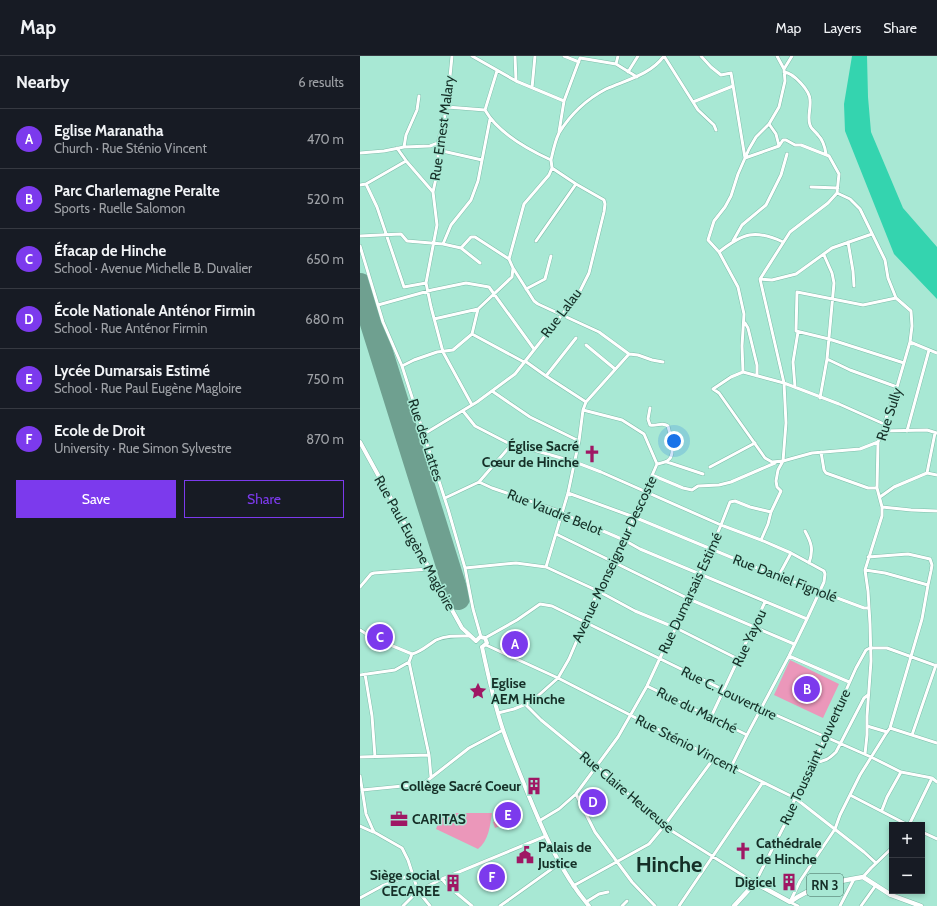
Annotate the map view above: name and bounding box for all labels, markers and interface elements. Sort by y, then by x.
text: Map [20,16,56,39]
text: Map [776,19,801,37]
text: Layers [823,19,861,37]
text: Share [883,19,917,37]
text: Nearby [16,72,69,92]
text: 6 results [298,74,344,90]
street label: Rue Ernest Malary [426,74,458,182]
text: Eglise Maranatha [54,122,164,140]
text: A [25,131,33,147]
text: 470 m [307,131,344,147]
text: Church · Rue Sténio Vincent [54,140,207,156]
text: Parc Charlemagne Peralte [54,182,220,200]
text: B [25,191,33,207]
text: 520 m [307,191,344,207]
text: Sports · Ruelle Salomon [54,200,185,216]
text: Éfacap de Hinche [54,242,166,260]
text: C [25,251,33,267]
text: 650 m [306,251,344,267]
text: School · Avenue Michelle B. Duvalier [54,260,252,276]
street label: Rue Lalau [537,285,585,341]
text: École Nationale Anténor Firmin [54,302,255,320]
text: D [24,311,34,327]
text: 680 m [305,311,344,327]
text: School · Rue Anténor Firmin [54,320,208,336]
text: Lycée Dumarsais Estimé [54,362,210,380]
text: E [25,371,33,387]
text: 750 m [307,371,344,387]
text: School · Rue Paul Eugène Magloire [54,380,242,396]
street label: Rue Sully [872,385,906,443]
street label: Rue des Lattes [404,396,448,484]
text: Ecole de Droit [54,422,145,440]
text: F [26,431,32,447]
text: 870 m [306,431,344,447]
your location [664,431,684,451]
place label: Église Sacré Cœur de Hinche [482,437,579,471]
text: University · Rue Simon Sylvestre [54,440,232,456]
church icon: Église Sacré Cœur de Hinche [582,444,602,464]
street label: Rue Paul Eugène Magloire [370,472,460,614]
street label: Avenue Monseigneur Descoste [567,473,661,645]
button: Save [16,480,176,518]
button: Share [184,480,344,518]
street label: Rue Vaudré Belot [505,485,606,539]
street label: Rue Dumarsais Estimé [654,529,726,657]
street label: Rue Daniel Fignolé [730,550,840,606]
street label: Rue Yayou [728,606,770,670]
pin: C [367,622,393,652]
pin: A [502,629,528,659]
street label: Rue C. Louverture [678,662,780,724]
place label: Eglise AEM Hinche [491,674,565,708]
pin: B [794,674,820,704]
place icon: Eglise AEM Hinche [468,681,488,701]
street label: Rue du Marché [654,683,740,737]
street label: Rue Toussaint Louverture [776,686,854,828]
street label: Rue Sténio Vincent [632,710,742,778]
street label: Rue Claire Heureuse [576,747,678,837]
building icon: Collège Sacré Coeur [524,776,544,796]
place label: Collège Sacré Coeur [401,777,521,795]
pin: D [580,787,606,817]
pin: E [495,800,521,830]
office icon: CARITAS [389,809,409,829]
place label: CARITAS [412,810,466,828]
map controls [889,822,925,894]
button: + [889,822,925,858]
place label: Cathédrale de Hinche [756,834,821,868]
place label: Palais de Justice [537,838,591,872]
church icon: Cathédrale de Hinche [733,841,753,861]
public building icon: Palais de Justice [515,845,535,865]
district label: Hinche [636,851,702,878]
button: − [889,858,925,894]
pin: F [479,862,505,892]
place label: Siège social CECAREE [370,866,440,900]
building icon: Digicel [779,872,799,892]
building icon: Siège social CECAREE [443,873,463,893]
place label: Digicel [735,873,776,891]
road number: RN 3 [807,874,843,896]

